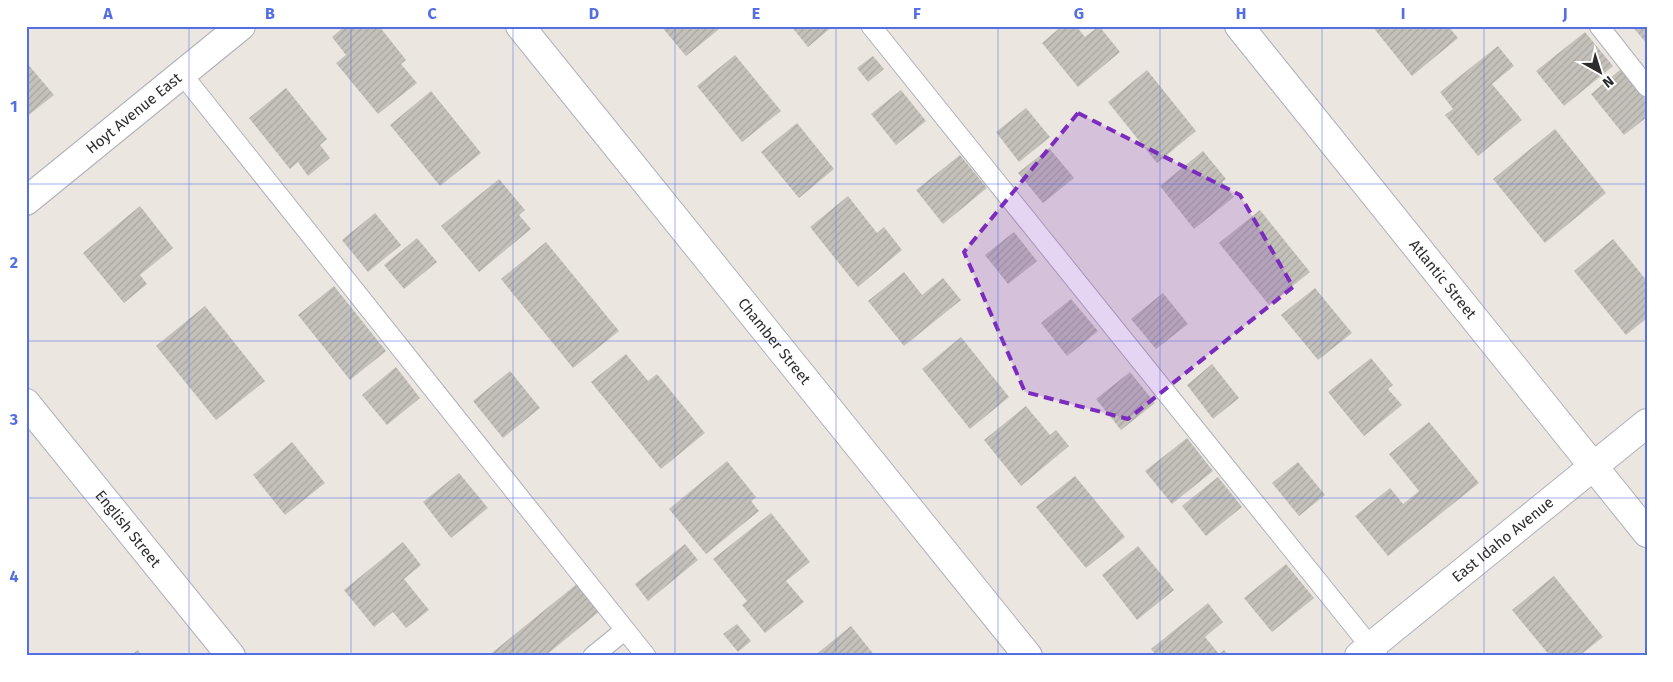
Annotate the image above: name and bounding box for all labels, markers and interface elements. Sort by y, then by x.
text: A [102,4,113,23]
text: B [265,4,275,23]
text: C [427,4,437,23]
text: D [589,4,599,23]
text: E [752,4,760,23]
text: F [913,4,921,23]
text: G [1074,4,1084,23]
text: H [1236,4,1246,23]
text: I [1401,4,1405,23]
text: J [1561,4,1568,23]
north arrow [1576,48,1626,98]
street label: Hoyt Avenue East [82,69,186,157]
text: N [1599,72,1617,91]
text: 1 [10,97,18,116]
street label: Atlantic Street [1405,236,1480,323]
text: 2 [10,253,18,272]
street label: Chamber Street [734,294,815,389]
text: 3 [9,410,18,429]
street label: English Street [92,487,165,571]
street label: East Idaho Avenue [1448,493,1557,586]
text: 4 [9,567,19,586]

